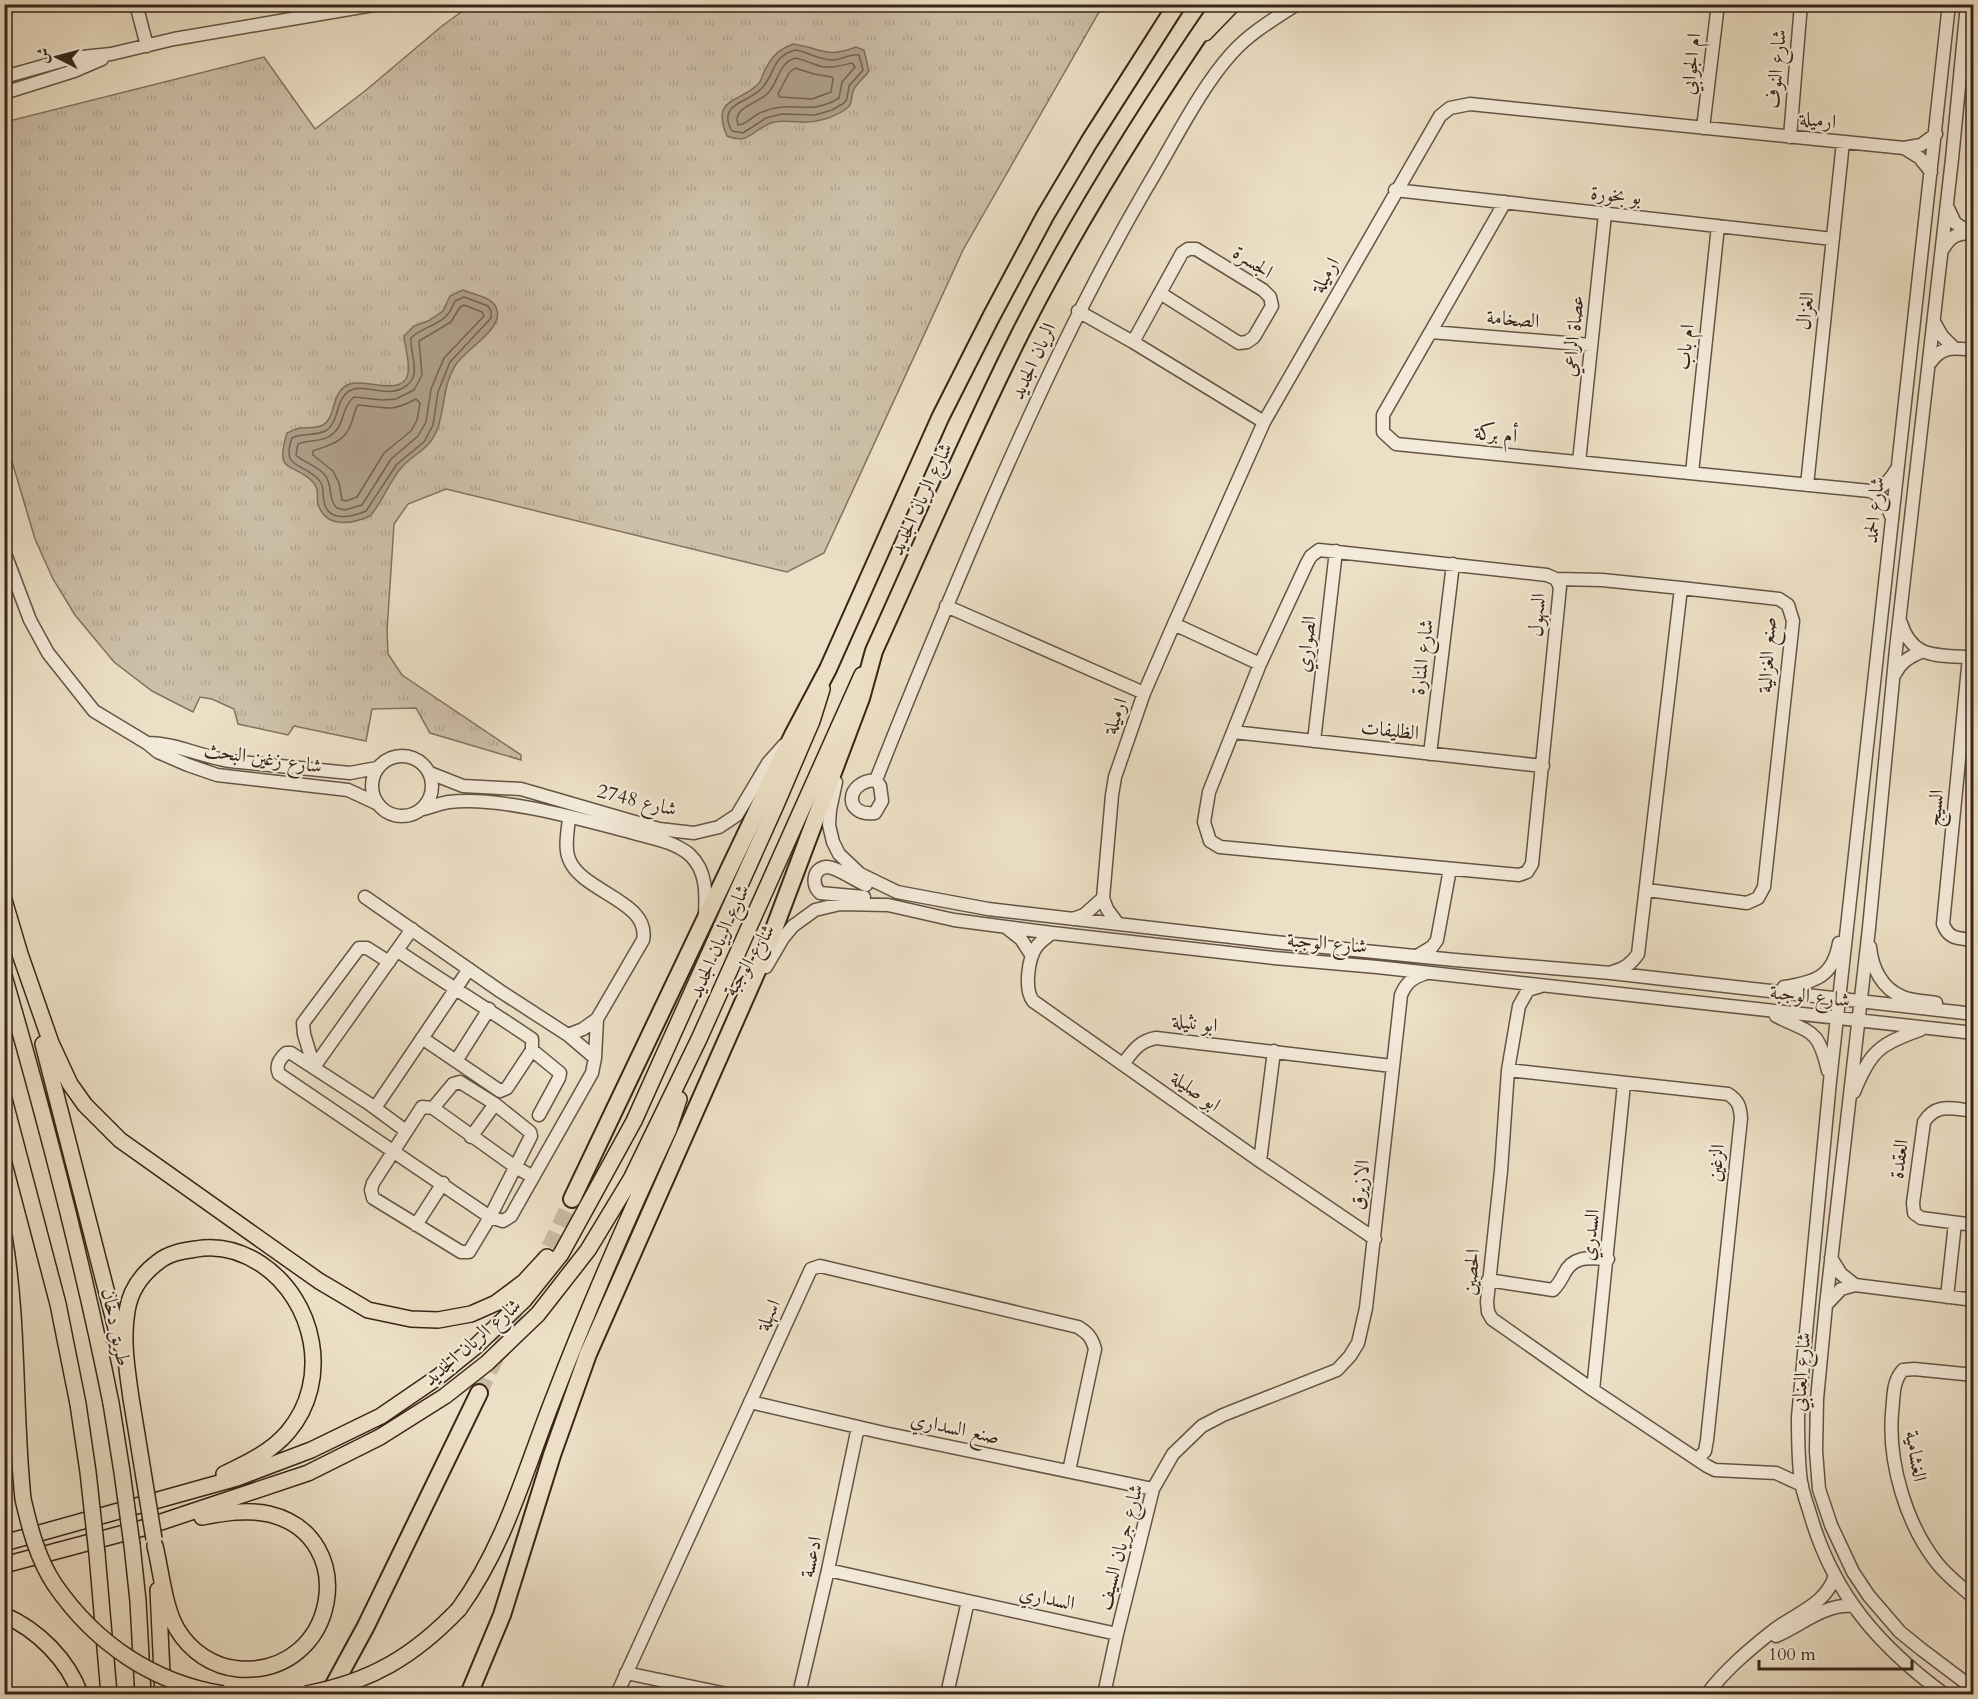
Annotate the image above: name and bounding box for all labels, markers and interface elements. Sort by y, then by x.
north arrow [27,27,87,87]
street label: شارع النوف [1759,28,1797,110]
street label: ام الجوابي [1674,32,1712,96]
text: ش [31,46,55,65]
street label: ارميلة [1797,105,1838,135]
street label: بو بخورة [1589,179,1643,211]
street label: الجسرة [1228,239,1278,285]
street label: ارميلة [1304,252,1346,299]
street label: الغزال [1790,290,1820,332]
street label: عصاة الراعي [1555,294,1593,378]
street label: الصخامة [1485,303,1541,335]
street label: الريان الجديد [1004,318,1062,404]
street label: ام باب [1669,323,1705,372]
street label: أم بركة [1472,417,1519,454]
street label: شارع الريان الجديد [883,438,963,562]
street label: شارع الحمد [1857,475,1895,545]
street label: السهول [1522,592,1552,638]
street label: الصواري [1289,614,1325,674]
street label: صنع الغزالية [1752,616,1786,694]
street label: شارع المنارة [1404,617,1444,697]
street label: ارميلة [1096,694,1134,739]
street label: الظليفات [1360,714,1420,746]
street label: شارع زغين البحث [202,736,324,784]
street label: شارع 2748 [593,777,680,827]
street label: السيج [1920,788,1954,828]
street label: شارع الريان الجديد [682,880,760,1004]
street label: شارع الوجبة [717,919,785,1003]
street label: شارع الوجبة [1285,926,1368,964]
street label: شارع الوجبة [1768,978,1851,1018]
street label: ابو نثيلة [1170,1007,1219,1039]
street label: ابو صليلة [1165,1064,1226,1118]
street label: العقدة [1883,1138,1915,1180]
street label: الزغين [1701,1143,1731,1183]
street label: الازيرق [1344,1159,1376,1211]
street label: السدري [1574,1208,1608,1262]
street label: الحصين [1456,1248,1486,1296]
street label: طريق دخان [95,1286,137,1368]
street label: شارع الريان الجديد [417,1292,529,1395]
street label: اسهلة [749,1295,787,1336]
street label: شارع العنابي [1785,1331,1821,1413]
street label: صنع السداري [907,1405,1002,1455]
street label: الغشامية [1899,1429,1933,1483]
street label: شارع جريان السيف [1090,1481,1154,1614]
street label: ادعسة [793,1534,829,1580]
street label: السداري [1016,1579,1077,1619]
scale bar [1759,1633,1912,1671]
text: 100 m [1768,1642,1816,1667]

